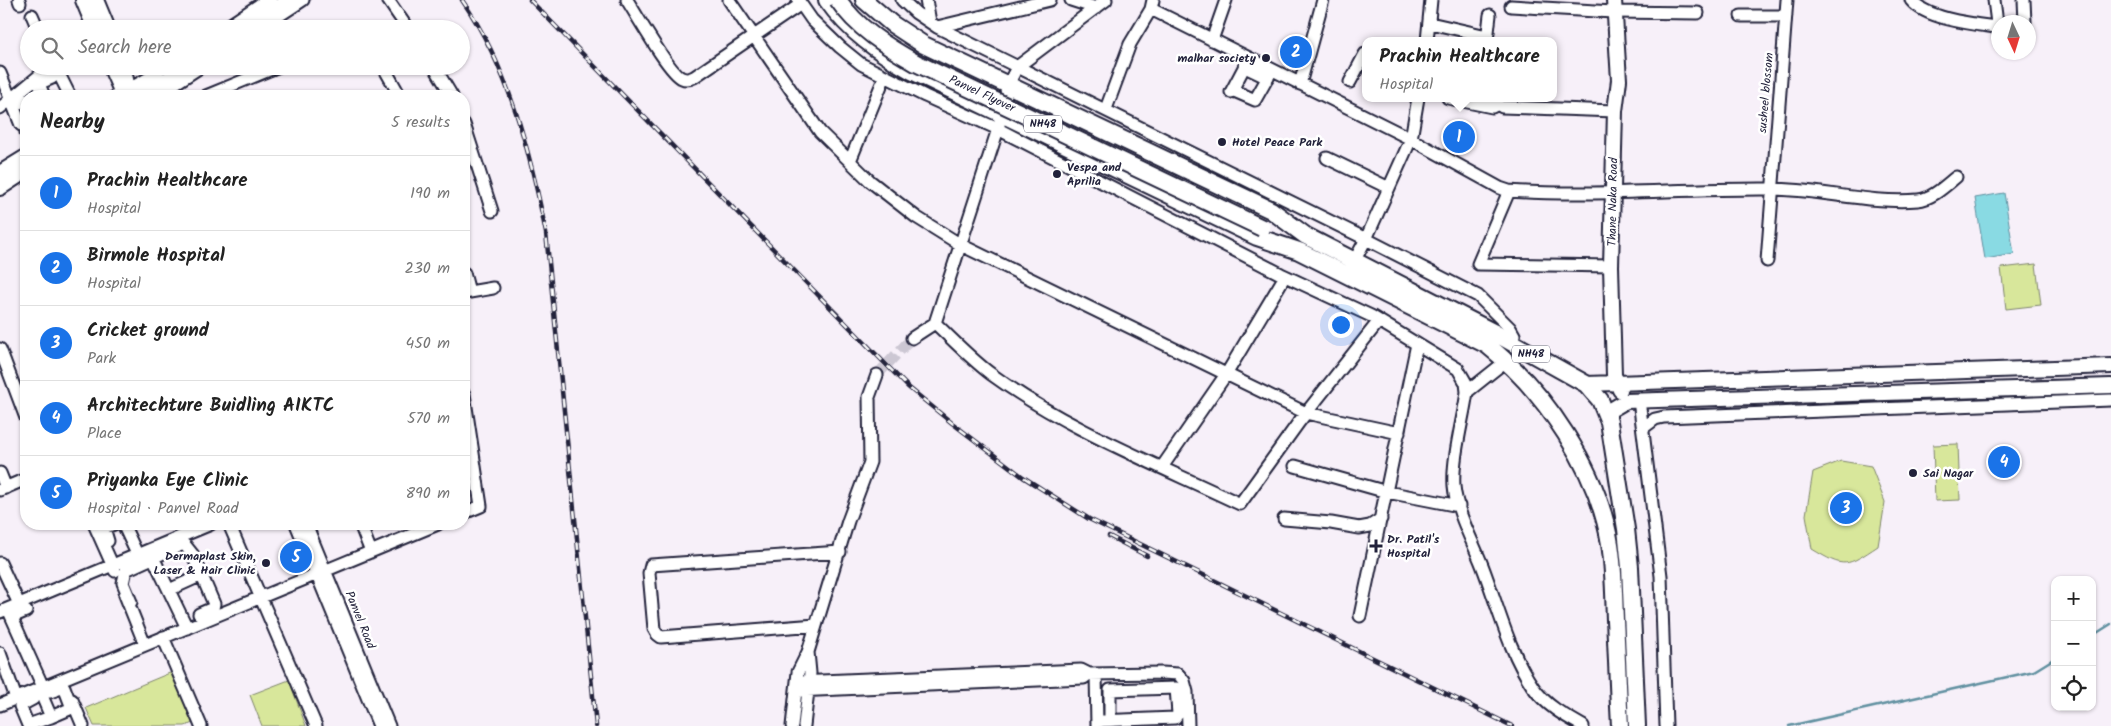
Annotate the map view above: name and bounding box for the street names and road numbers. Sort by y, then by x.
street label: susheel blossom [1753,51,1779,134]
street label: Panvel Flyover [946,70,1019,118]
road number: NH48 [1024,116,1062,132]
street label: Thane Naka Road [1603,156,1623,247]
road number: NH48 [1512,346,1550,362]
street label: Panvel Road [340,588,381,653]

